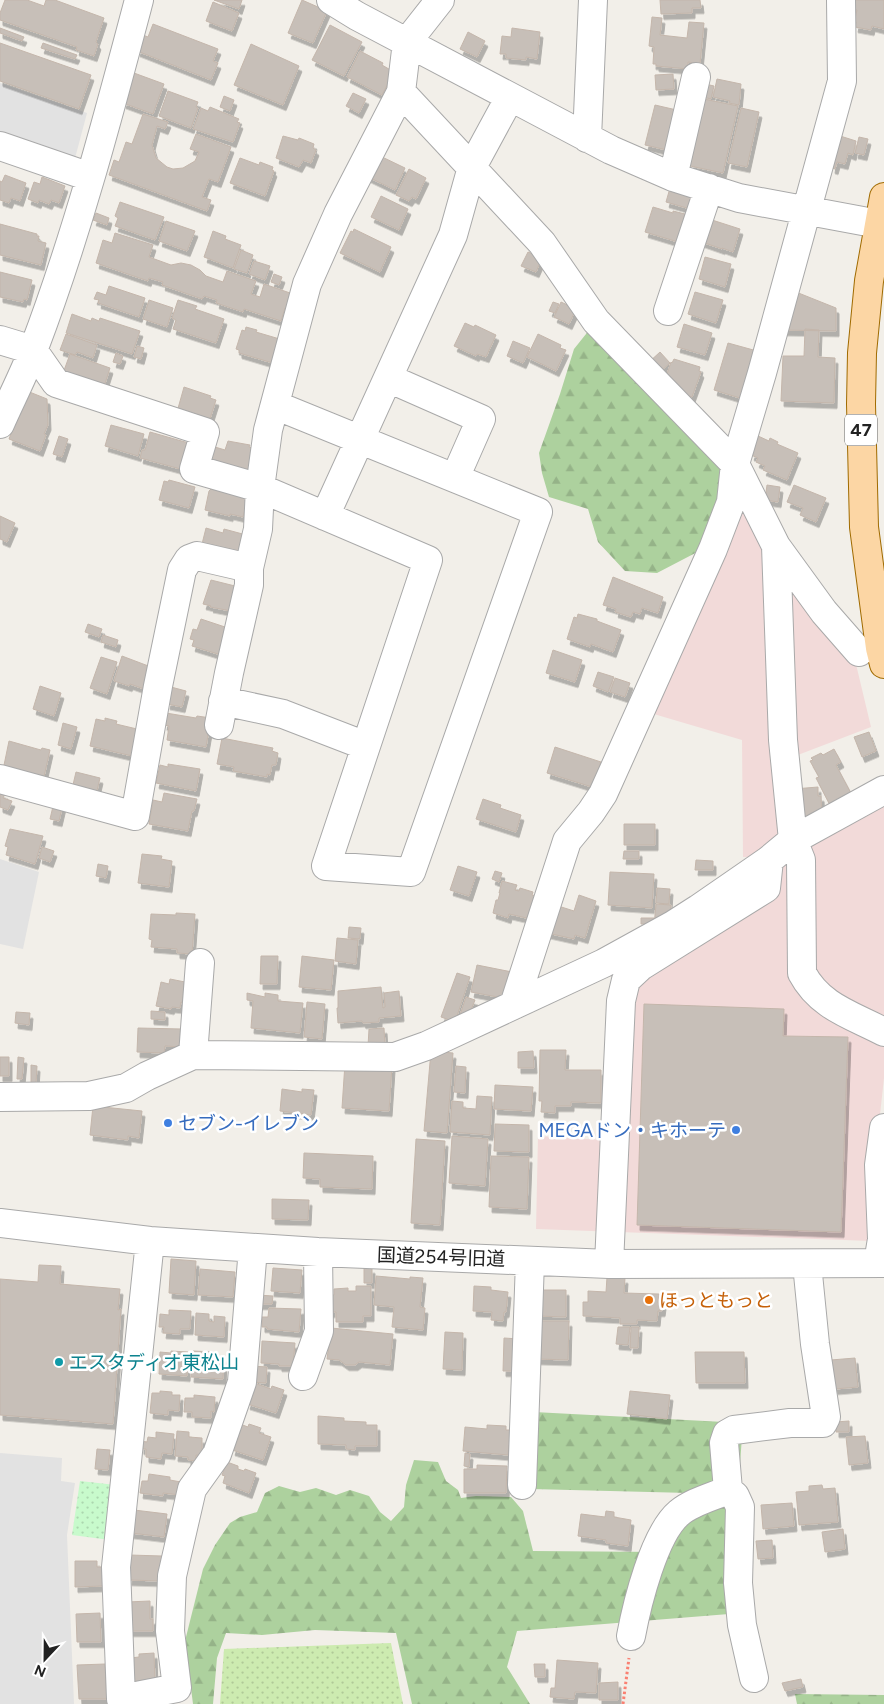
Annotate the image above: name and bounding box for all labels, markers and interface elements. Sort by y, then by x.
road number: 47 [845,414,877,446]
place label: セブン-イレブン [178,1112,319,1135]
marker: セブン-イレブン [162,1117,174,1129]
place label: MEGAドン・キホーテ [539,1119,726,1142]
marker: MEGAドン・キホーテ [730,1124,742,1136]
street label: 国道254号旧道 [376,1243,506,1271]
place label: ほっともっと [659,1289,773,1312]
marker: ほっともっと [643,1294,655,1306]
place label: エスタディオ東松山 [69,1351,239,1374]
marker: エスタディオ東松山 [53,1356,65,1368]
north arrow [20,1634,70,1684]
text: N [32,1661,49,1680]

